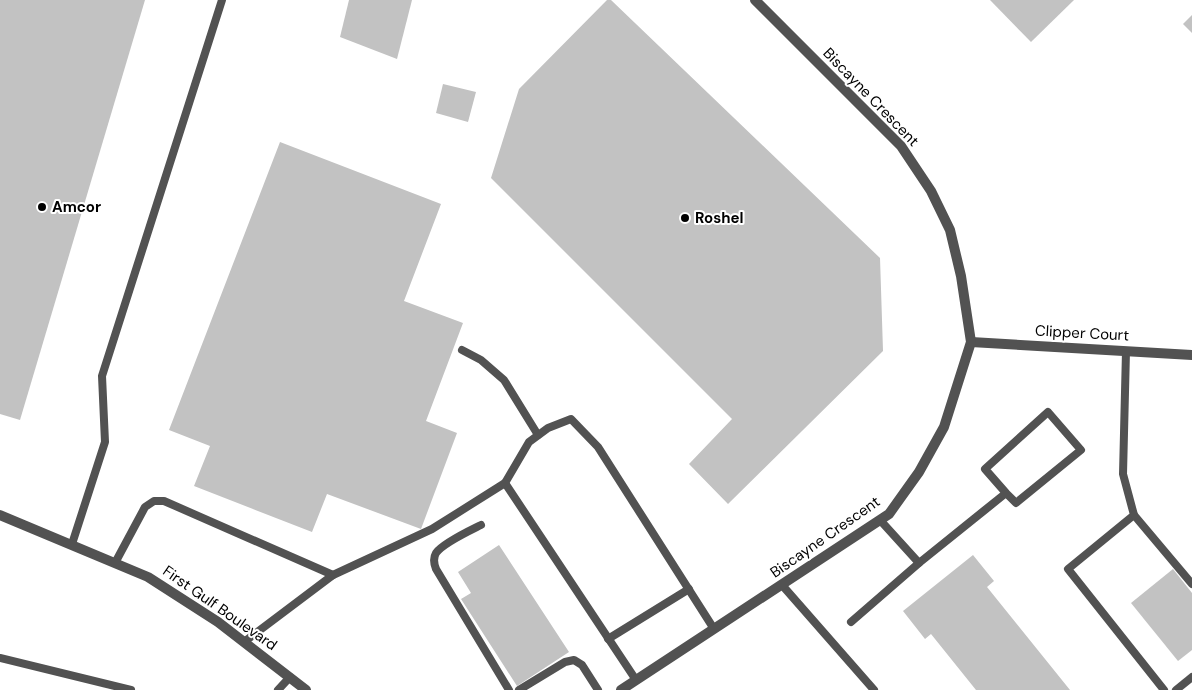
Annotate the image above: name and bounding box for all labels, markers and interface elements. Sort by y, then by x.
street label: Biscayne Crescent [819,43,923,151]
place label: Amcor [52,197,101,217]
marker: Amcor [36,201,48,213]
place label: Roshel [695,208,743,228]
marker: Roshel [679,212,691,224]
street label: Clipper Court [1034,321,1130,345]
street label: Biscayne Crescent [766,492,884,582]
street label: First Gulf Boulevard [159,561,281,655]

